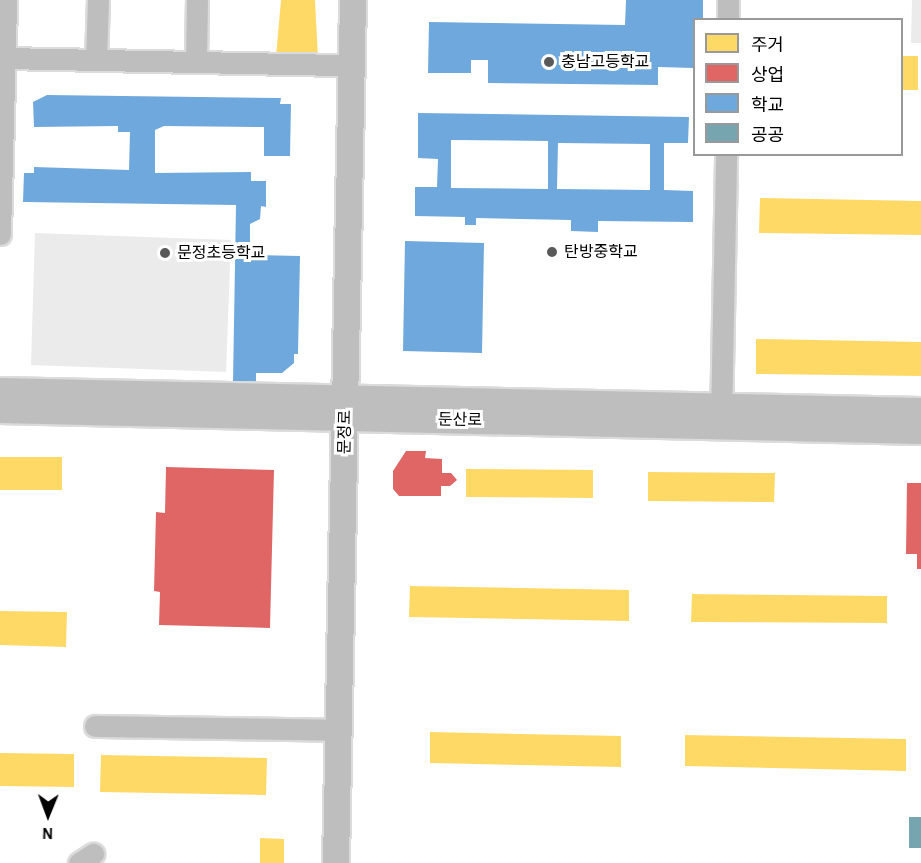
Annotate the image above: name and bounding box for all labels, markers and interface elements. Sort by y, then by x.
legend [693,18,903,156]
text: 주거 [751,37,784,55]
place label: 충남고등학교 [561,52,649,72]
marker: 충남고등학교 [542,55,556,69]
text: 상업 [751,67,784,85]
text: 학교 [751,97,784,115]
text: 공공 [751,127,784,145]
place label: 탄방중학교 [564,242,638,262]
place label: 문정초등학교 [177,243,265,263]
marker: 탄방중학교 [545,245,559,259]
marker: 문정초등학교 [158,246,172,260]
street label: 문정로 [335,410,355,454]
street label: 둔산로 [438,410,482,430]
north arrow [18,785,78,845]
text: N [42,825,53,841]

